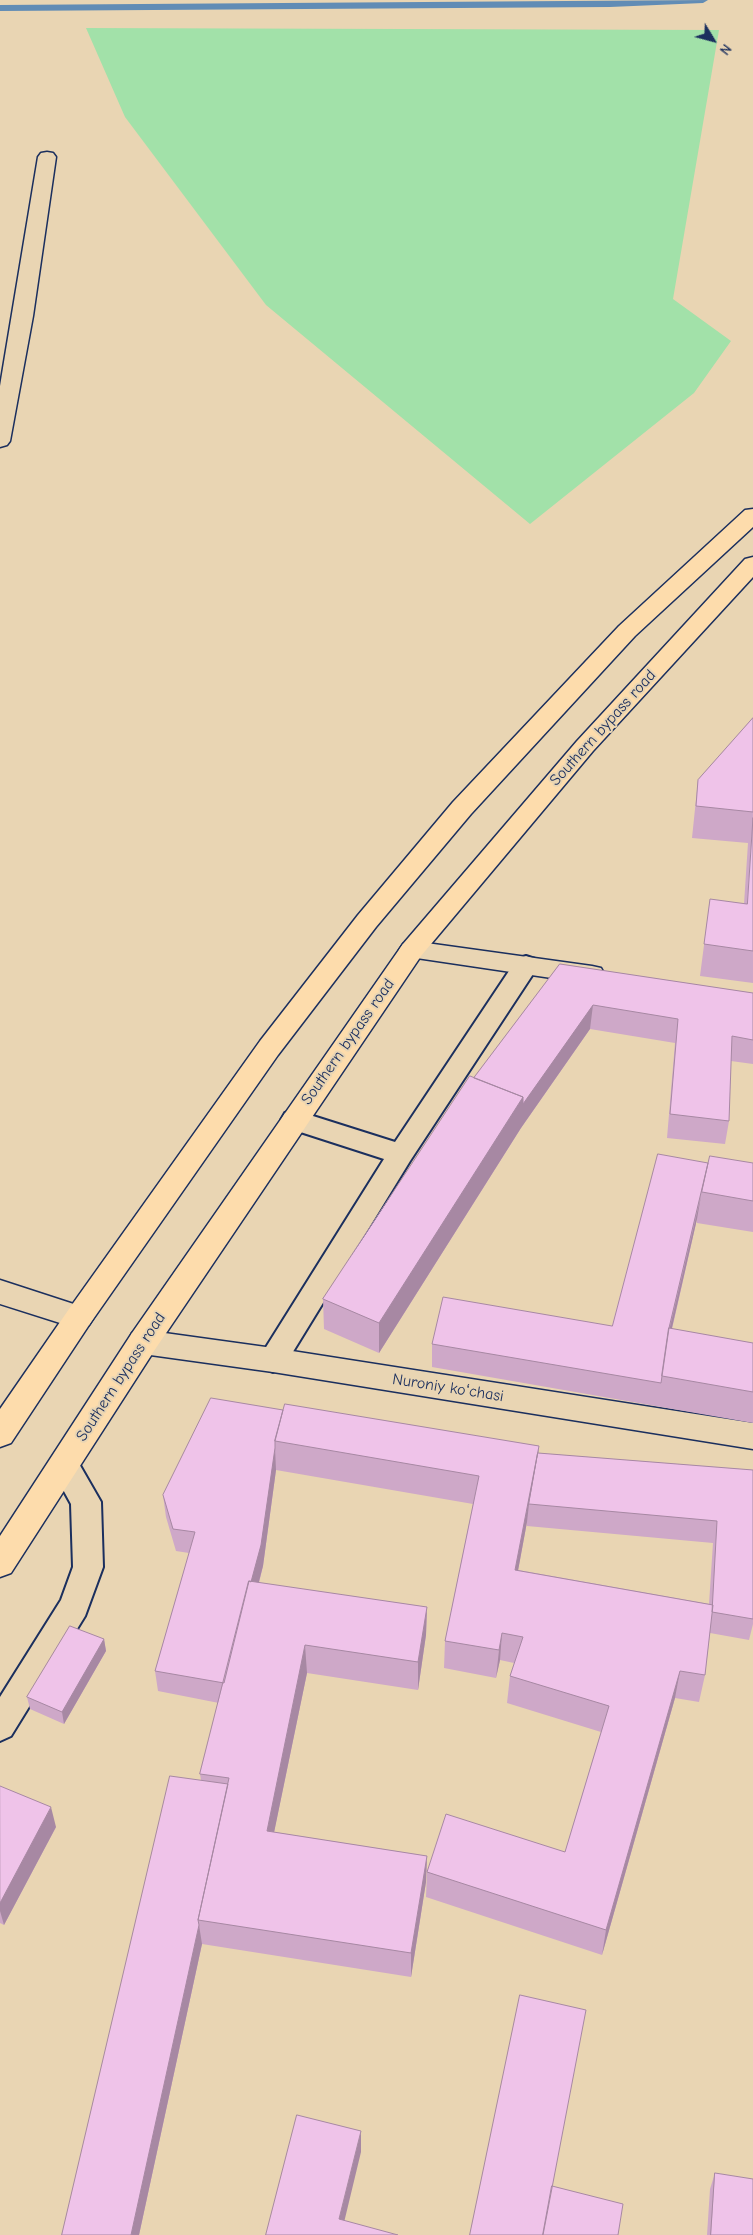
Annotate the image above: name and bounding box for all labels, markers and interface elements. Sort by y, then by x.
north arrow [688,15,738,65]
text: N [716,41,735,58]
street label: Southern bypass road [546,666,660,790]
street label: Southern bypass road [297,975,399,1109]
street label: Southern bypass road [72,1309,170,1445]
street label: Nuroniy koʻchasi [391,1370,505,1406]

